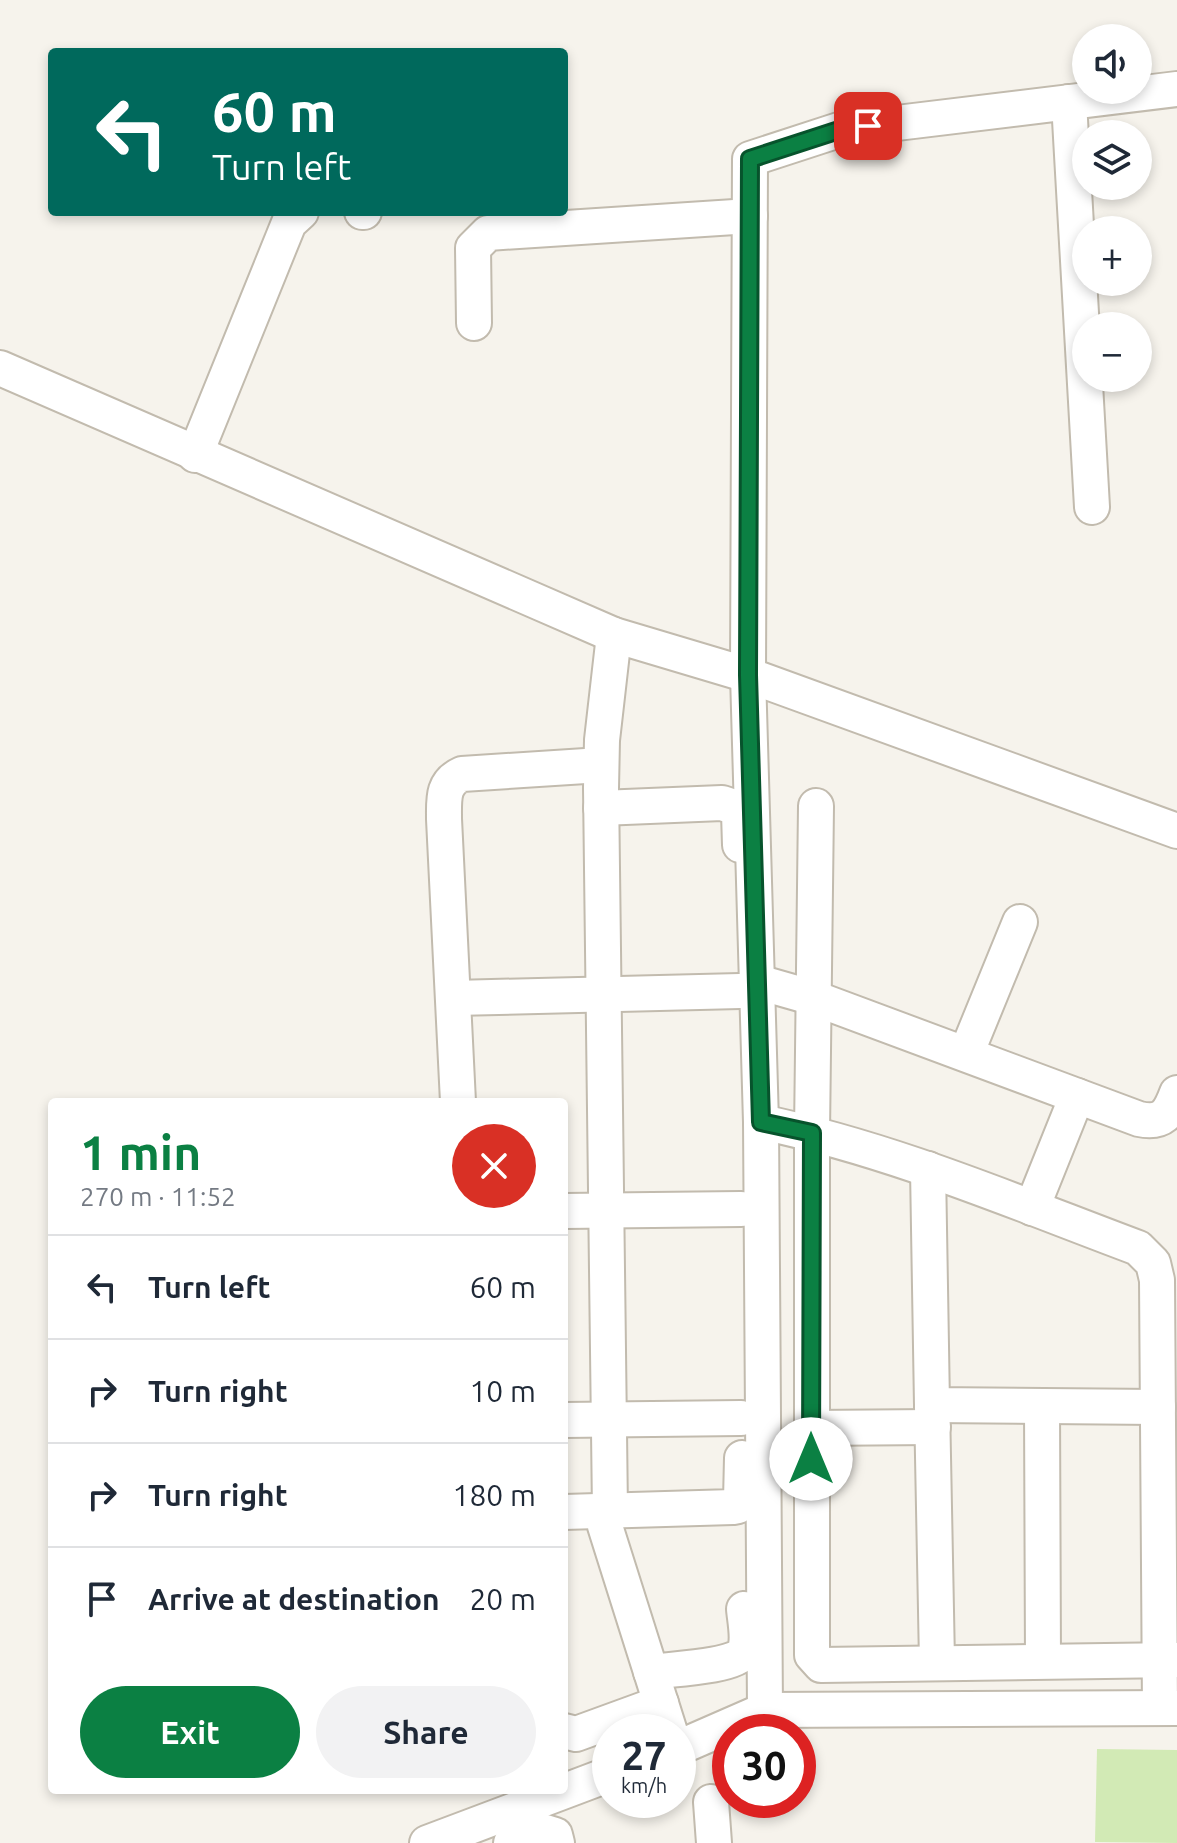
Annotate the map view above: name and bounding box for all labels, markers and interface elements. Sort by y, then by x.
map controls [1072,24,1152,392]
button: sound [1072,24,1152,104]
icon: left [80,80,184,184]
text: 60 m [212,80,337,143]
pin [834,92,902,160]
icon: arrive [846,104,890,148]
button: layers [1072,120,1152,200]
text: Turn left [212,146,351,187]
button: + [1072,216,1152,296]
button: − [1072,312,1152,392]
button: close [452,1124,536,1208]
text: 1 min [80,1125,201,1179]
text: 270 m · 11:52 [80,1182,236,1211]
icon: left [80,1265,124,1309]
text: Turn left [148,1270,270,1304]
text: 60 m [469,1270,536,1304]
icon: right [80,1369,124,1413]
text: Turn right [148,1374,288,1408]
text: 10 m [469,1374,536,1408]
position arrow [769,1417,853,1501]
icon: right [80,1473,124,1517]
text: Turn right [148,1478,288,1512]
text: 180 m [452,1478,536,1512]
icon: arrive [80,1577,124,1621]
text: Arrive at destination [148,1582,440,1616]
text: 20 m [469,1582,536,1616]
button: Exit [80,1686,300,1778]
button: Share [316,1686,536,1778]
speed limit sign: 30 [712,1714,816,1818]
text: 27 [621,1733,667,1778]
text: km/h [621,1774,667,1797]

